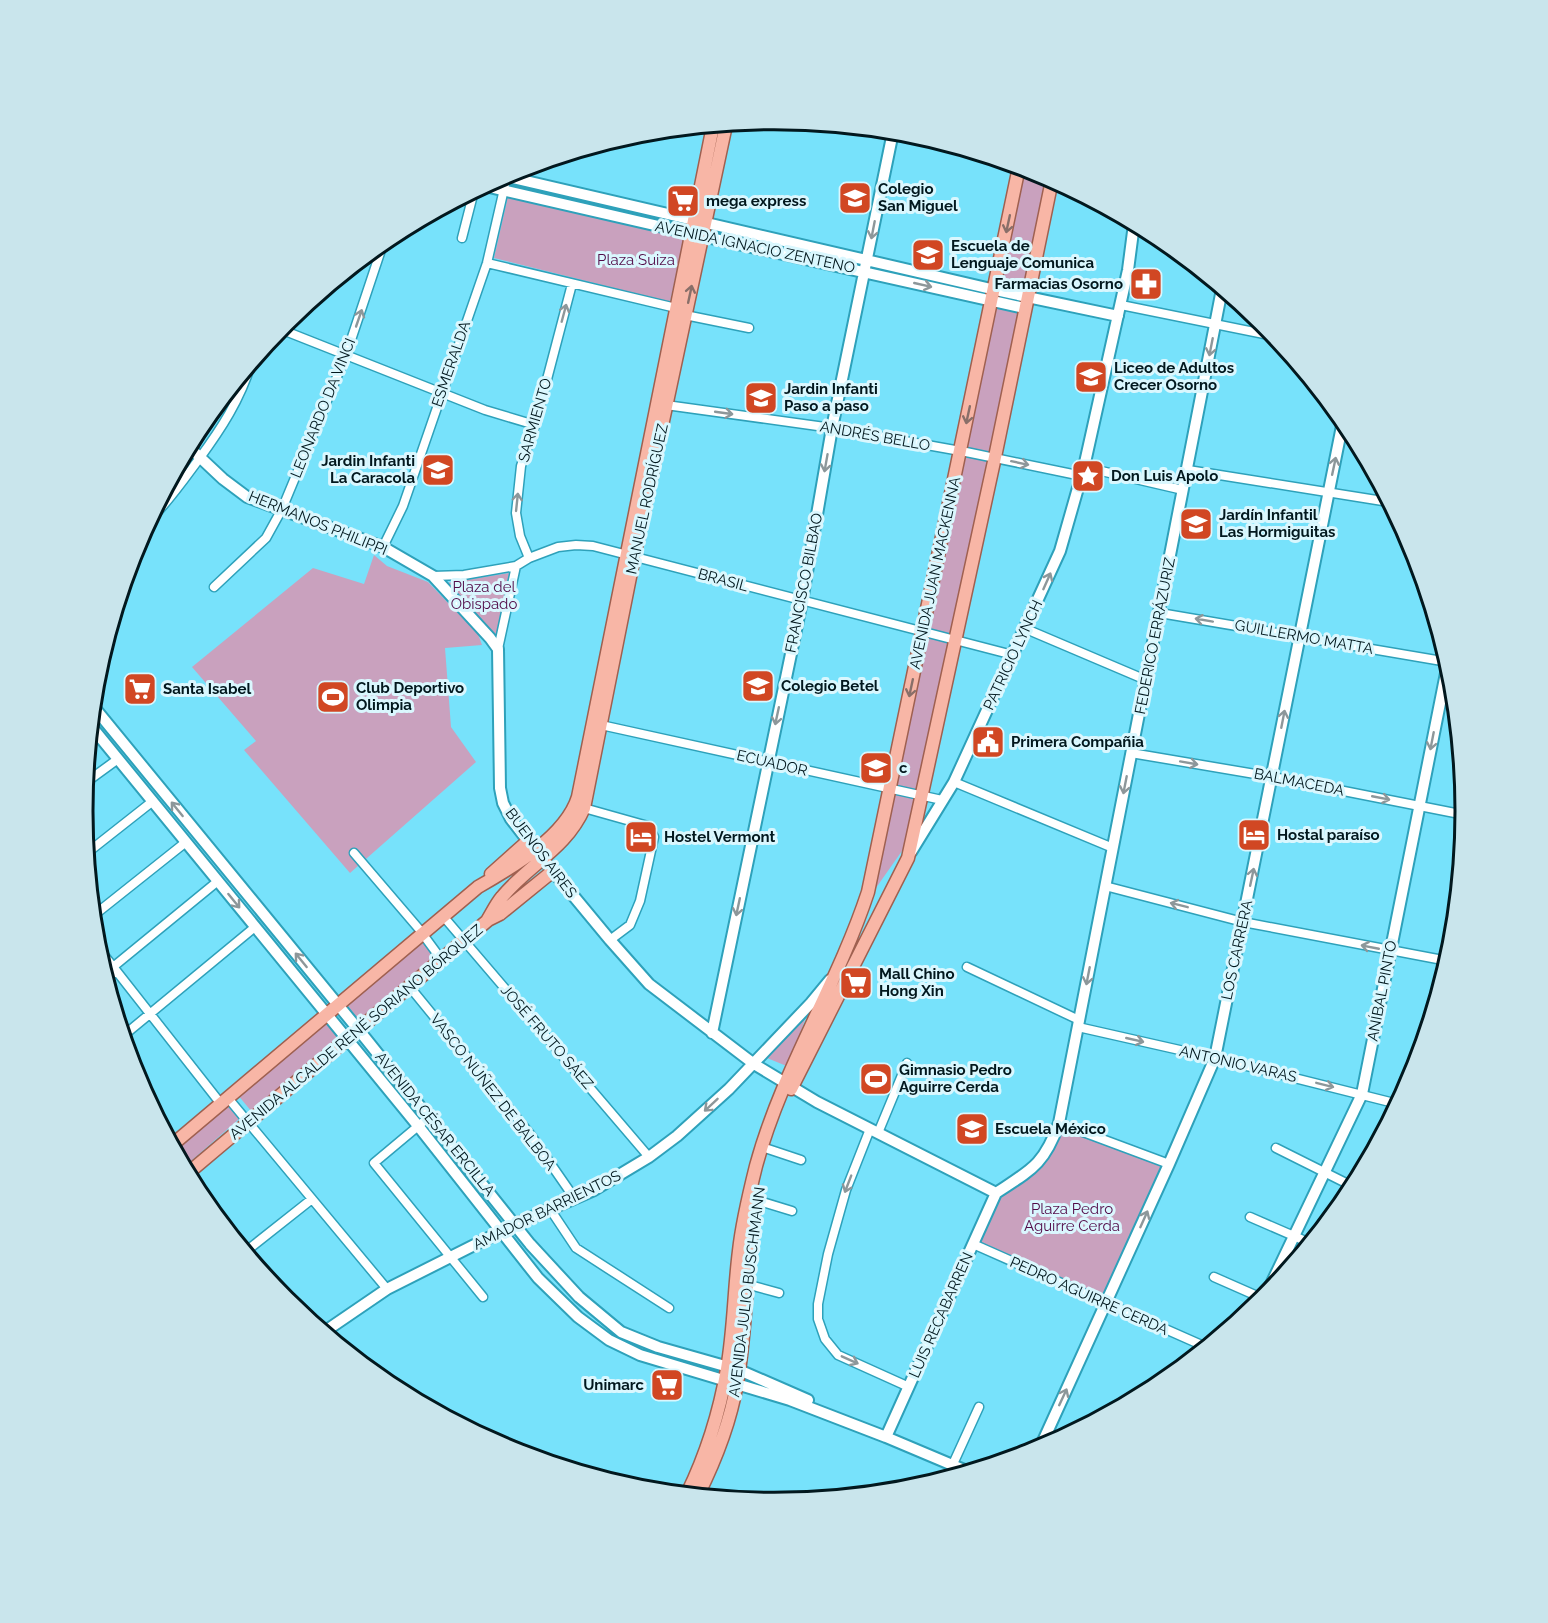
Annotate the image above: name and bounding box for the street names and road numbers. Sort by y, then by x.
street label: AVENIDA IGNACIO ZENTENO [653,217,857,277]
street label: ESMERALDA [428,319,474,409]
street label: LEONARDO DA VINCI [287,336,359,480]
street label: SARMIENTO [514,376,556,464]
street label: ANDRÉS BELLO [818,417,932,455]
street label: MANUEL RODRÍGUEZ [622,422,672,576]
street label: AVENIDA JUAN MACKENNA [906,475,964,671]
street label: HERMANOS PHILIPPI [246,487,390,559]
street label: FRANCISCO BILBAO [782,512,826,654]
street label: FEDERICO ERRÁZURIZ [1131,556,1179,716]
street label: BRASIL [696,565,750,595]
street label: PATRICIO LYNCH [980,597,1046,713]
street label: GUILLERMO MATTA [1233,616,1375,658]
street label: ECUADOR [735,746,809,780]
street label: BALMACEDA [1252,764,1346,800]
street label: BUENOS AIRES [501,805,581,901]
street label: LOS CARRERA [1218,899,1256,1001]
street label: AVENIDA ALCALDE RENÉ SORIANO BÓRQUEZ [226,921,486,1143]
street label: ANÍBAL PINTO [1363,939,1401,1043]
street label: JOSÉ FRUTO SÁEZ [497,981,597,1093]
street label: VASCO NÚÑEZ DE BALBOA [426,1010,560,1174]
street label: ANTONIO VARAS [1178,1042,1298,1086]
street label: AVENIDA CÉSAR ERCILLA [371,1048,499,1200]
street label: AMADOR BARRIENTOS [470,1166,624,1254]
street label: AVENIDA JULIO BUSCHMANN [725,1186,769,1398]
street label: LUIS RECABARREN [905,1249,977,1381]
street label: PEDRO AGUIRRE CERDA [1007,1253,1171,1339]

